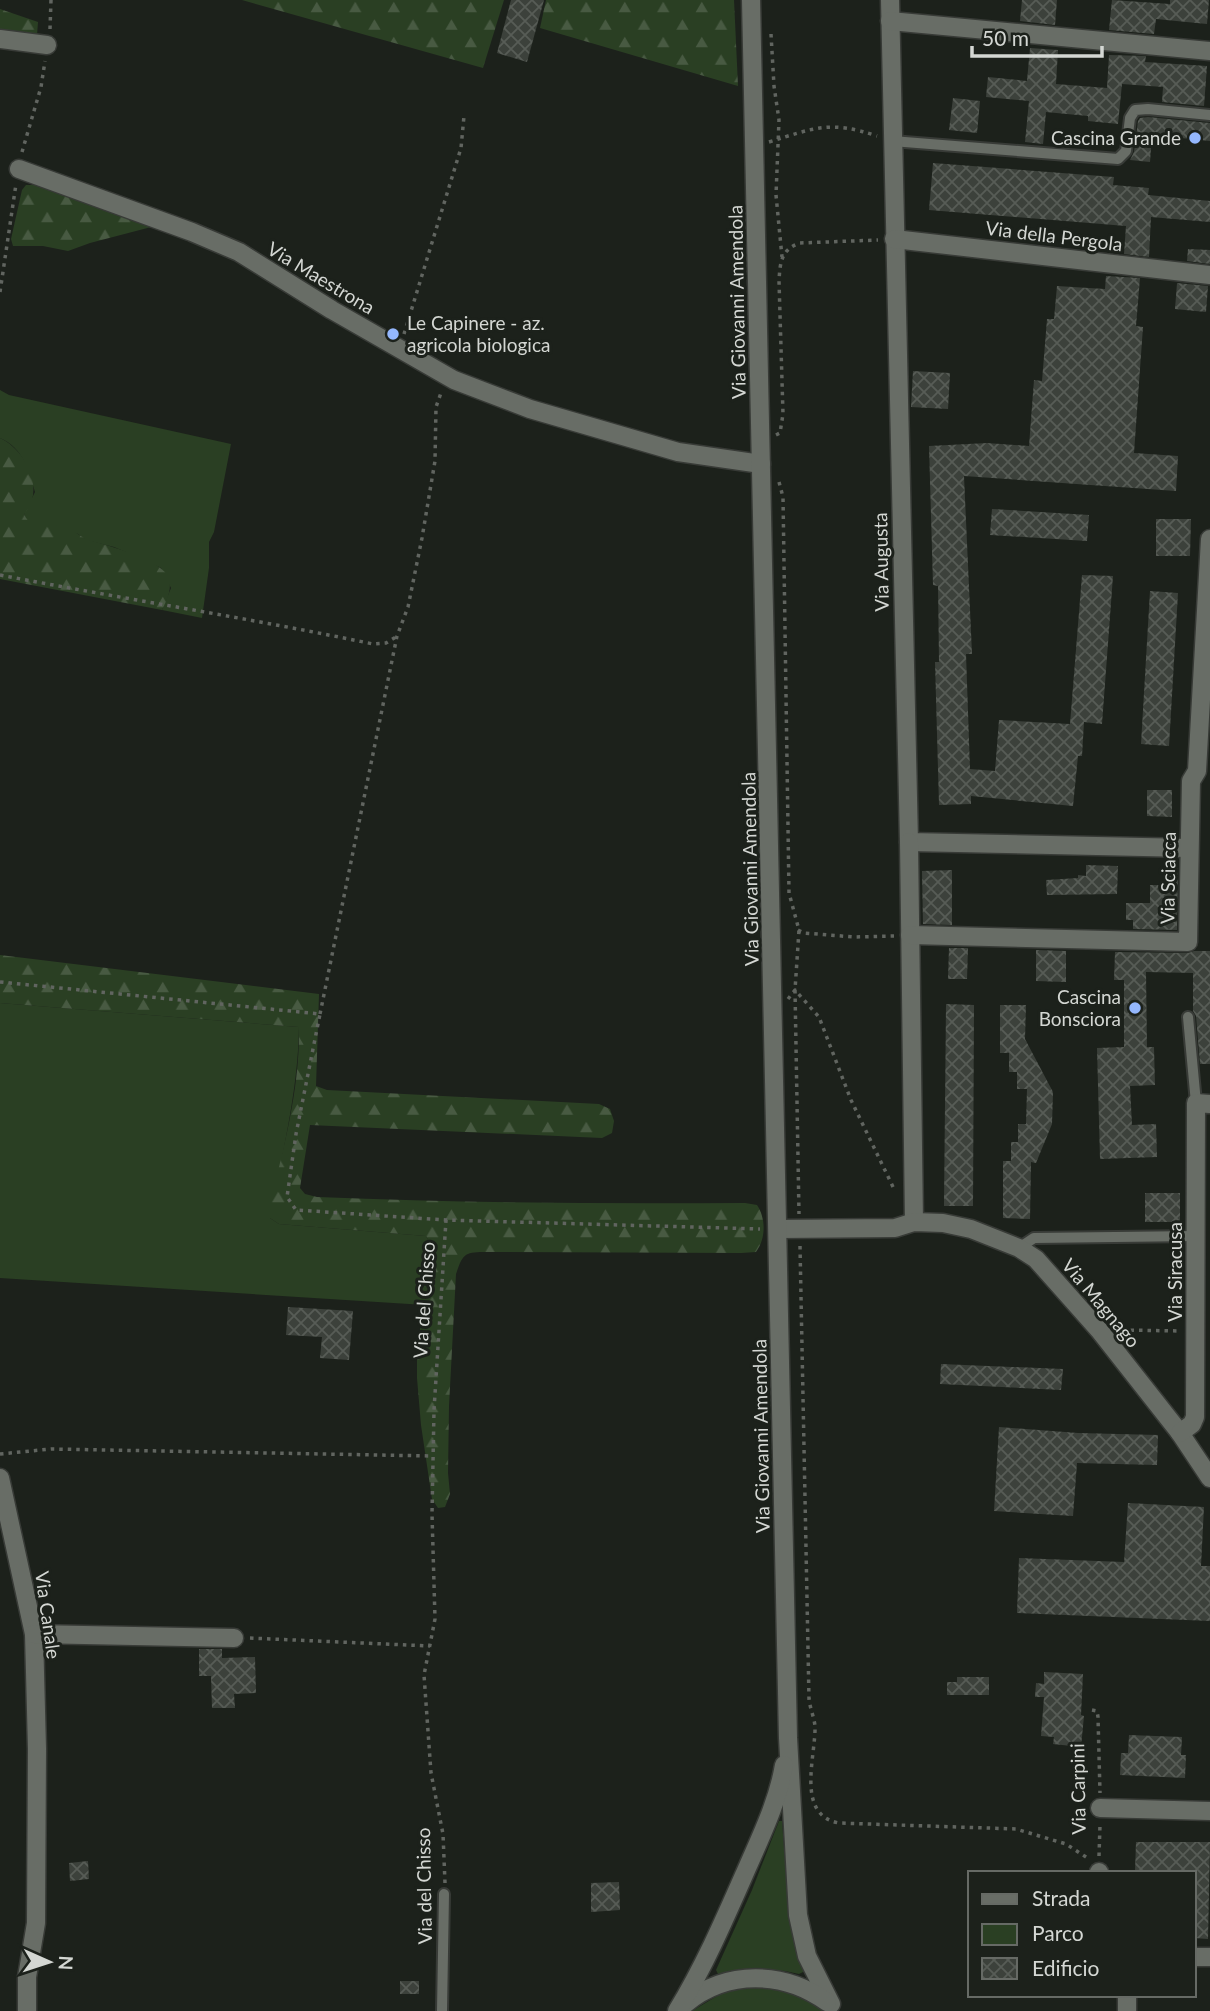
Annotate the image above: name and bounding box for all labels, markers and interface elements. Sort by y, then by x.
scale bar [972,14,1102,58]
text: 50 m [982,25,1029,50]
place label: Cascina Grande [1051,126,1181,149]
marker: Cascina Grande [1187,130,1203,146]
street label: Via Giovanni Amendola [723,205,750,399]
street label: Via della Pergola [984,216,1124,255]
street label: Via Maestrona [263,237,379,319]
place label: Le Capinere - az. agricola biologica [407,311,550,356]
marker: Le Capinere - az. agricola biologica [385,326,401,342]
street label: Via Augusta [868,512,893,612]
street label: Via Giovanni Amendola [736,772,763,966]
street label: Via Sciacca [1155,832,1180,924]
place label: Cascina Bonsciora [1039,985,1121,1030]
marker: Cascina Bonsciora [1127,1000,1143,1016]
street label: Via Siracusa [1163,1222,1186,1322]
street label: Via del Chisso [408,1241,439,1359]
street label: Via Magnago [1058,1254,1145,1352]
street label: Via Giovanni Amendola [747,1339,774,1533]
street label: Via Canale [31,1570,66,1660]
street label: Via Carpini [1065,1743,1090,1835]
street label: Via del Chisso [411,1827,436,1945]
legend [968,1871,1196,1997]
text: Strada [1032,1885,1091,1910]
text: Parco [1032,1920,1084,1945]
north arrow [14,1927,84,1997]
text: N [55,1955,78,1971]
text: Edificio [1032,1955,1100,1980]

